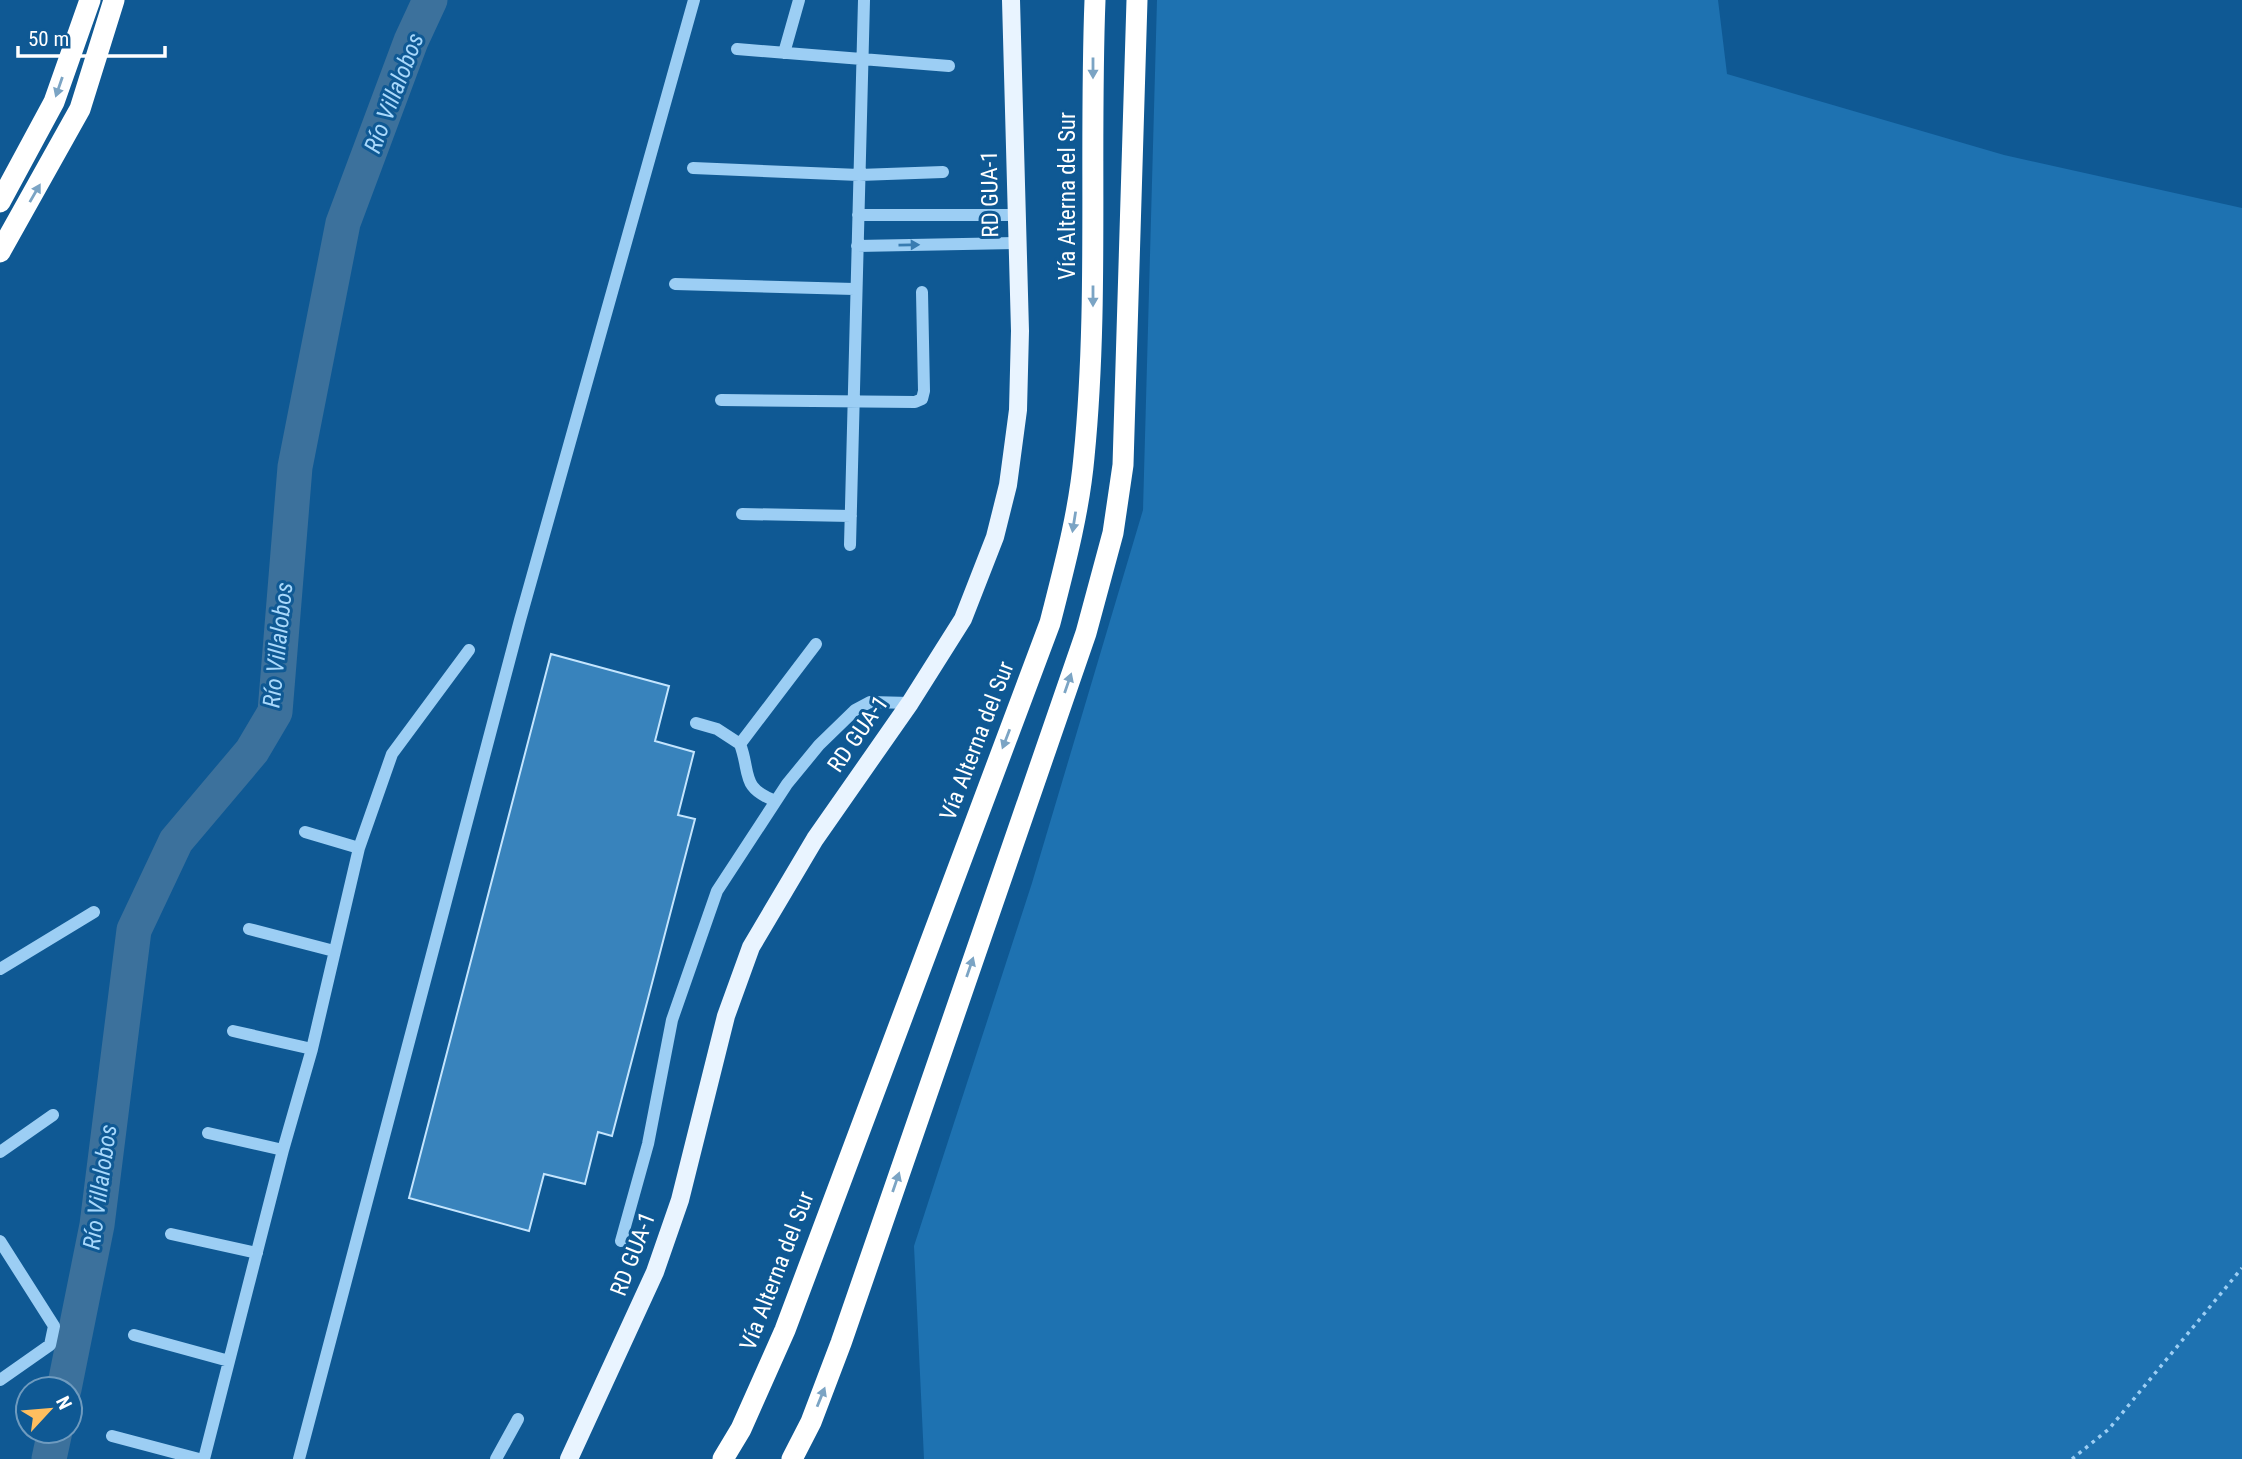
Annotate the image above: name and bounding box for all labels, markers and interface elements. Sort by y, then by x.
scale bar [18,14,164,58]
text: 50 m [28,27,69,51]
water label: Río Villalobos [358,29,430,157]
one-way arrow [1087,57,1099,79]
one-way arrow [53,77,64,98]
street label: Vía Alterna del Sur [1054,112,1081,280]
street label: RD GUA-1 [976,150,1004,238]
one-way arrow [29,184,41,203]
one-way arrow [898,239,920,250]
one-way arrow [1087,285,1099,307]
one-way arrow [1068,511,1079,533]
water label: Río Villalobos [257,581,299,709]
street label: Vía Alterna del Sur [934,658,1020,824]
one-way arrow [1063,672,1074,693]
street label: RD GUA-1 [822,691,894,777]
one-way arrow [1000,728,1011,749]
one-way arrow [965,957,976,978]
water label: Río Villalobos [77,1123,123,1251]
one-way arrow [891,1172,902,1193]
street label: Vía Alterna del Sur [734,1188,820,1354]
street label: RD GUA-1 [605,1208,661,1300]
north arrow [14,1375,84,1445]
one-way arrow [816,1387,827,1408]
text: N [51,1392,77,1413]

